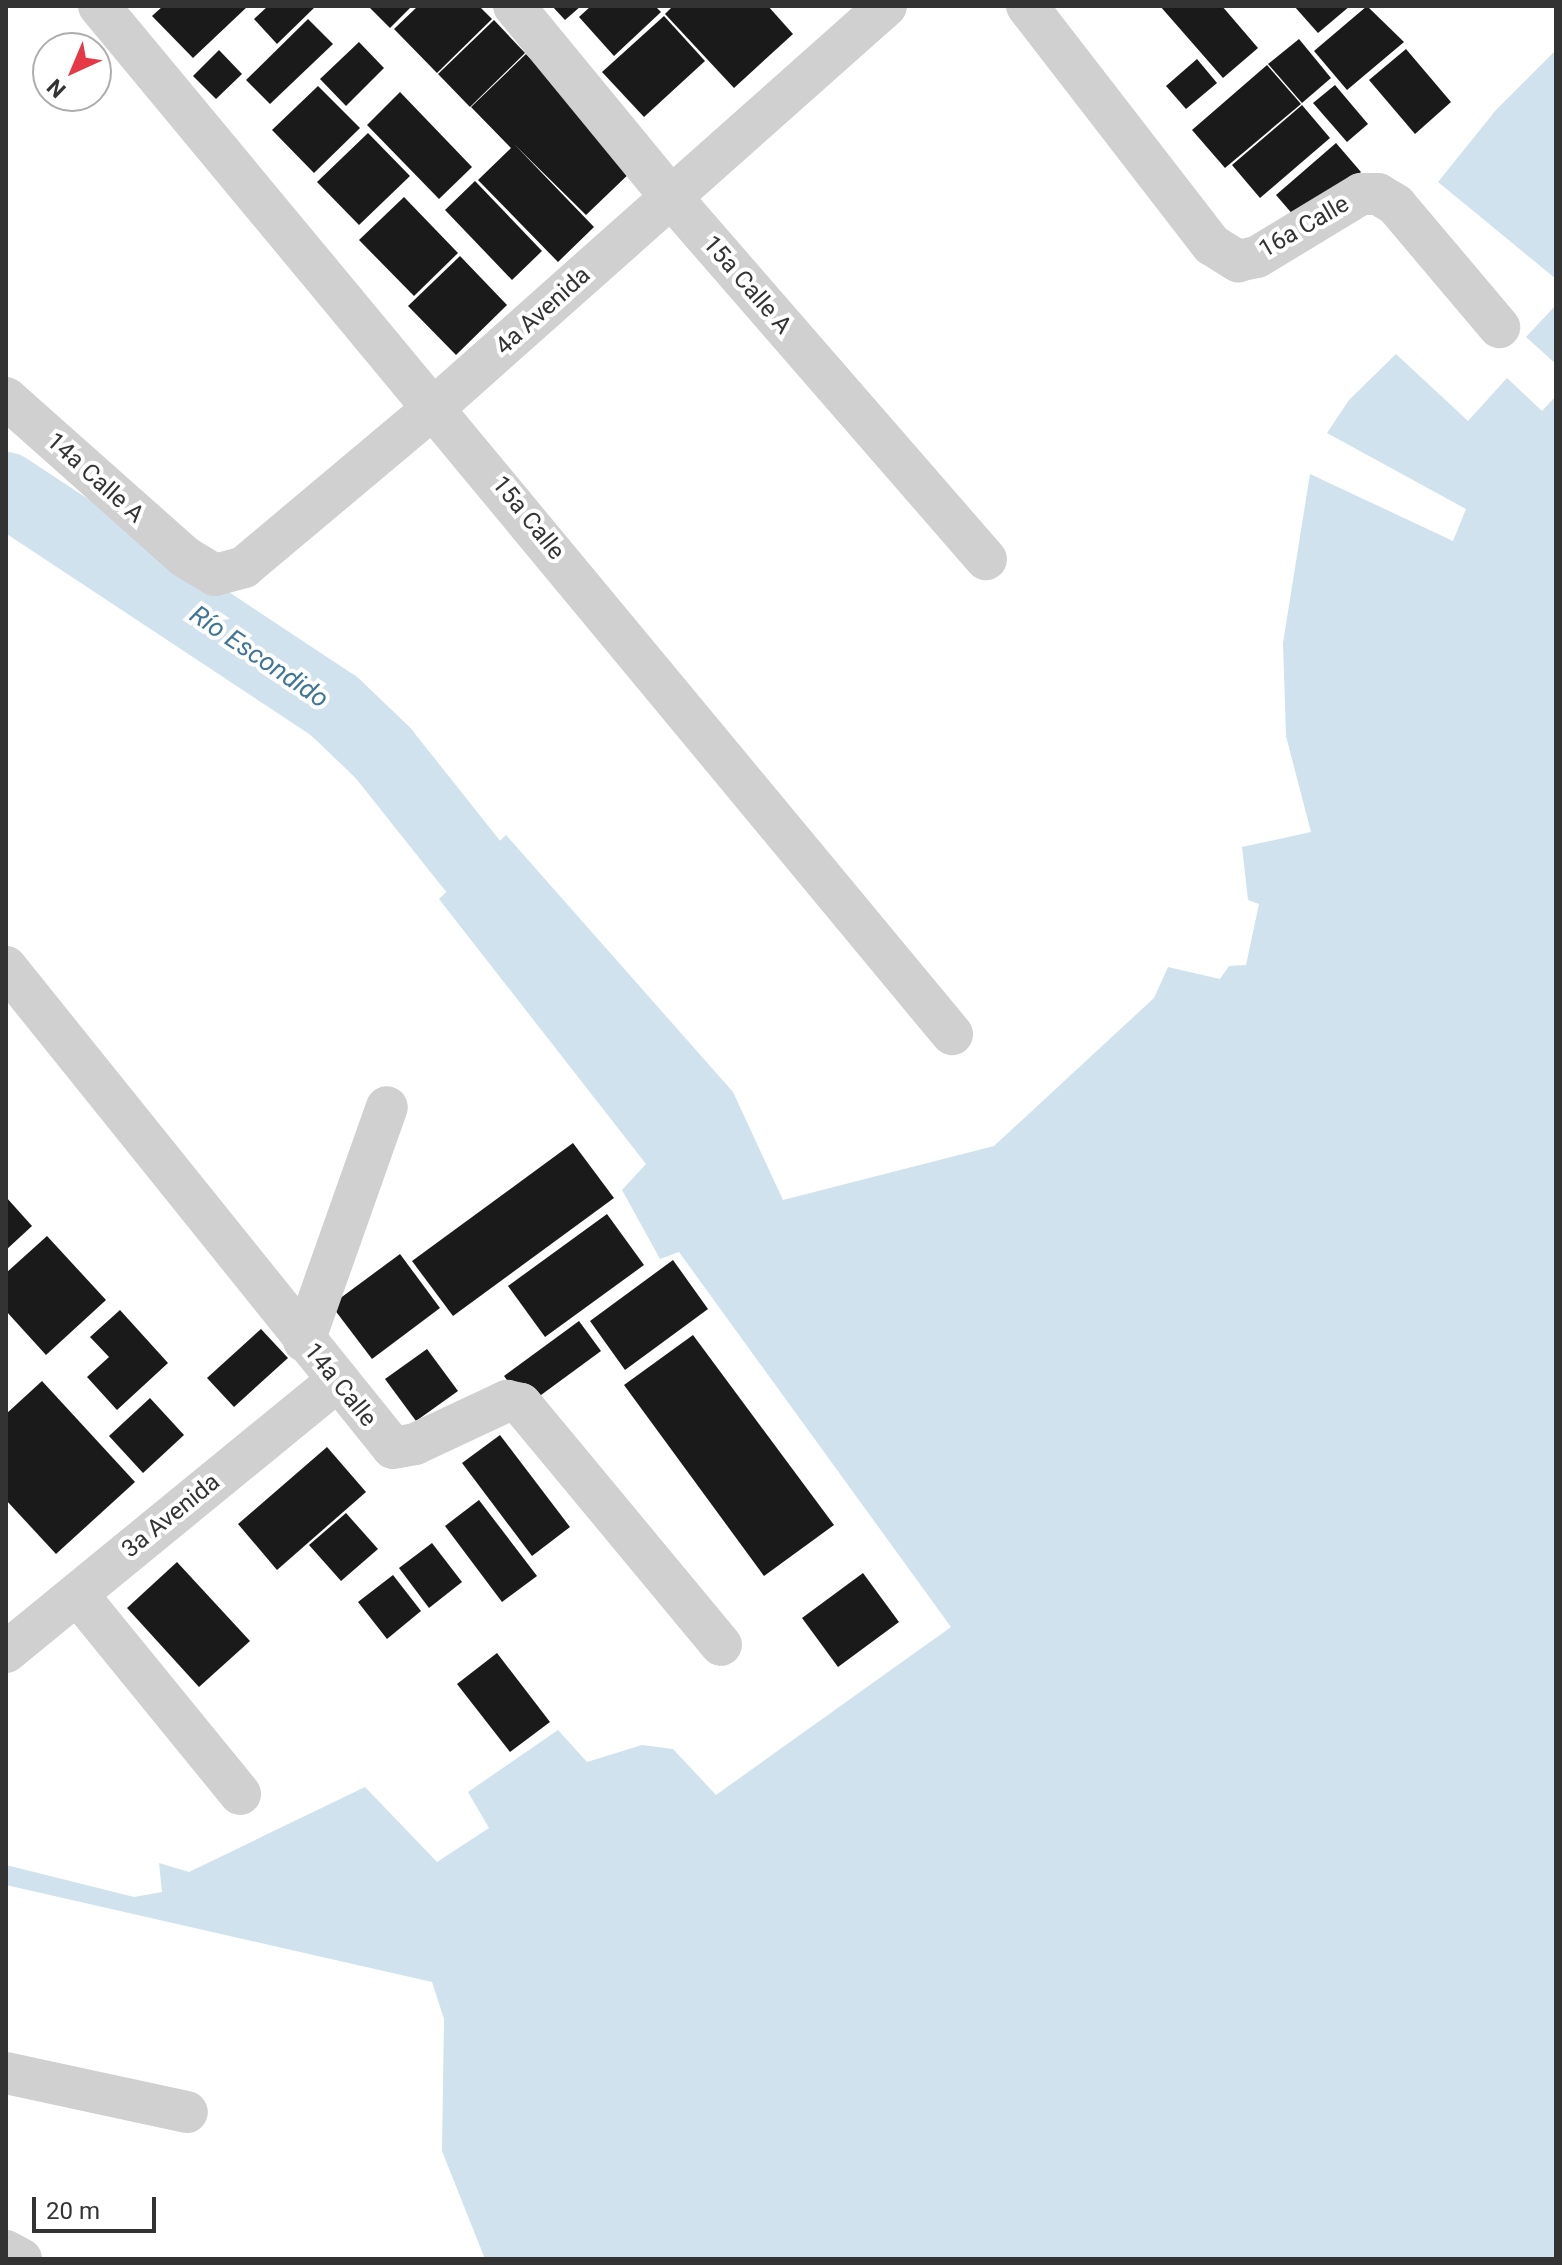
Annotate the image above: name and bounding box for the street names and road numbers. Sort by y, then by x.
street label: 16a Calle [1254,190,1354,264]
street label: 15a Calle A [697,230,797,340]
street label: 4a Avenida [490,261,596,361]
street label: 14a Calle A [41,427,149,529]
street label: 15a Calle [486,470,570,566]
street label: 14a Calle [298,1337,382,1433]
street label: 3a Avenida [116,1468,226,1564]

